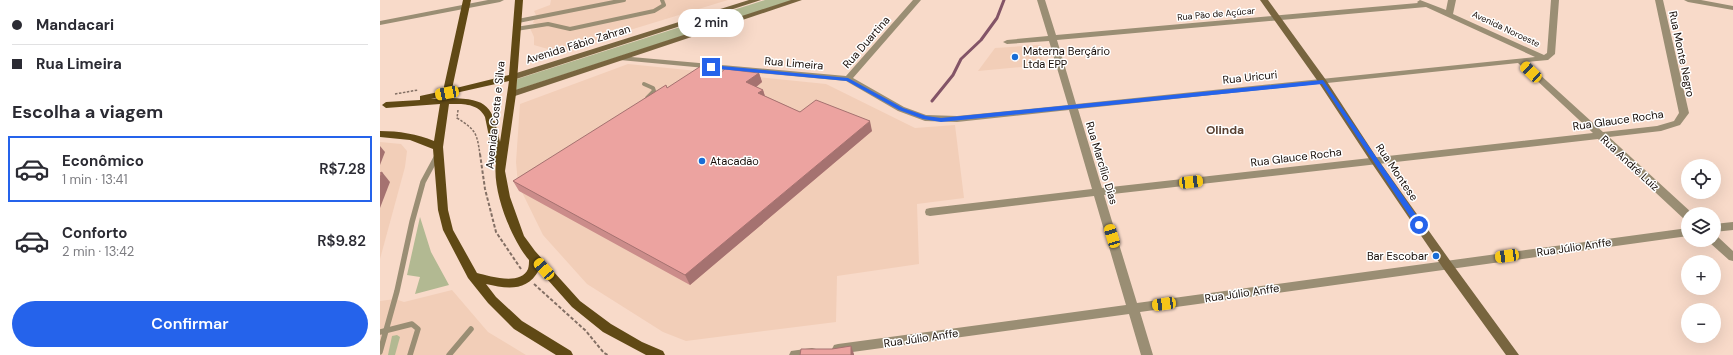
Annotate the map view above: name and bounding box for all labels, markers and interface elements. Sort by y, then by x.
street label: Rua Pão de Açúcar [1177,5,1256,23]
street label: Avenida Noroeste [1470,8,1542,50]
callout: 2 min [678,9,744,37]
street label: Rua Monte Negro [1666,10,1698,98]
street label: Rua Duartina [839,13,893,71]
text: 2 min [694,14,728,31]
text: Mandacari [36,15,114,35]
street label: Avenida Fábio Zahran [524,21,632,67]
place label: Materna Berçário Ltda EPP [1023,44,1110,71]
marker: Materna Berçário Ltda EPP [1010,52,1020,62]
street label: Rua Limeira [764,53,824,73]
text: Rua Limeira [36,54,122,74]
route end [702,58,720,76]
car [1518,59,1544,85]
street label: Avenida Costa e Silva [482,60,508,170]
street label: Rua Uricuri [1222,67,1278,87]
car [434,85,460,101]
text: Escolha a viagem [12,100,163,124]
street label: Rua Glauce Rocha [1572,107,1664,133]
street label: Rua Marcílio Dias [1083,120,1121,206]
district label: Olinda [1206,122,1244,138]
street label: Rua André Luiz [1598,132,1662,194]
street label: Rua Montese [1373,141,1421,203]
street label: Rua Glauce Rocha [1250,144,1342,170]
icon: car [14,151,50,187]
text: Econômico [62,151,144,171]
place label: Atacadão [710,154,759,168]
marker: Atacadão [697,156,707,166]
text: R$7.28 [319,159,366,179]
map controls [1681,159,1721,343]
button: locate [1681,159,1721,199]
text: 1 min · 13:41 [62,171,127,188]
car [1178,175,1204,189]
button: layers [1681,207,1721,247]
route start [1410,216,1428,234]
icon: car [14,223,50,259]
text: Conforto [62,223,127,243]
car [1103,223,1121,249]
text: R$9.82 [317,231,366,251]
street label: Rua Júlio Anffe [1536,235,1612,259]
text: 2 min · 13:42 [62,243,134,260]
car [1494,248,1520,264]
place label: Bar Escobar [1367,249,1428,263]
marker: Bar Escobar [1431,251,1441,261]
button: + [1681,255,1721,295]
car [532,256,556,282]
street label: Rua Júlio Anffe [1204,281,1280,305]
car [1151,296,1177,312]
button: Confirmar [12,301,368,347]
button: − [1681,303,1721,343]
street label: Rua Júlio Anffe [883,326,959,350]

